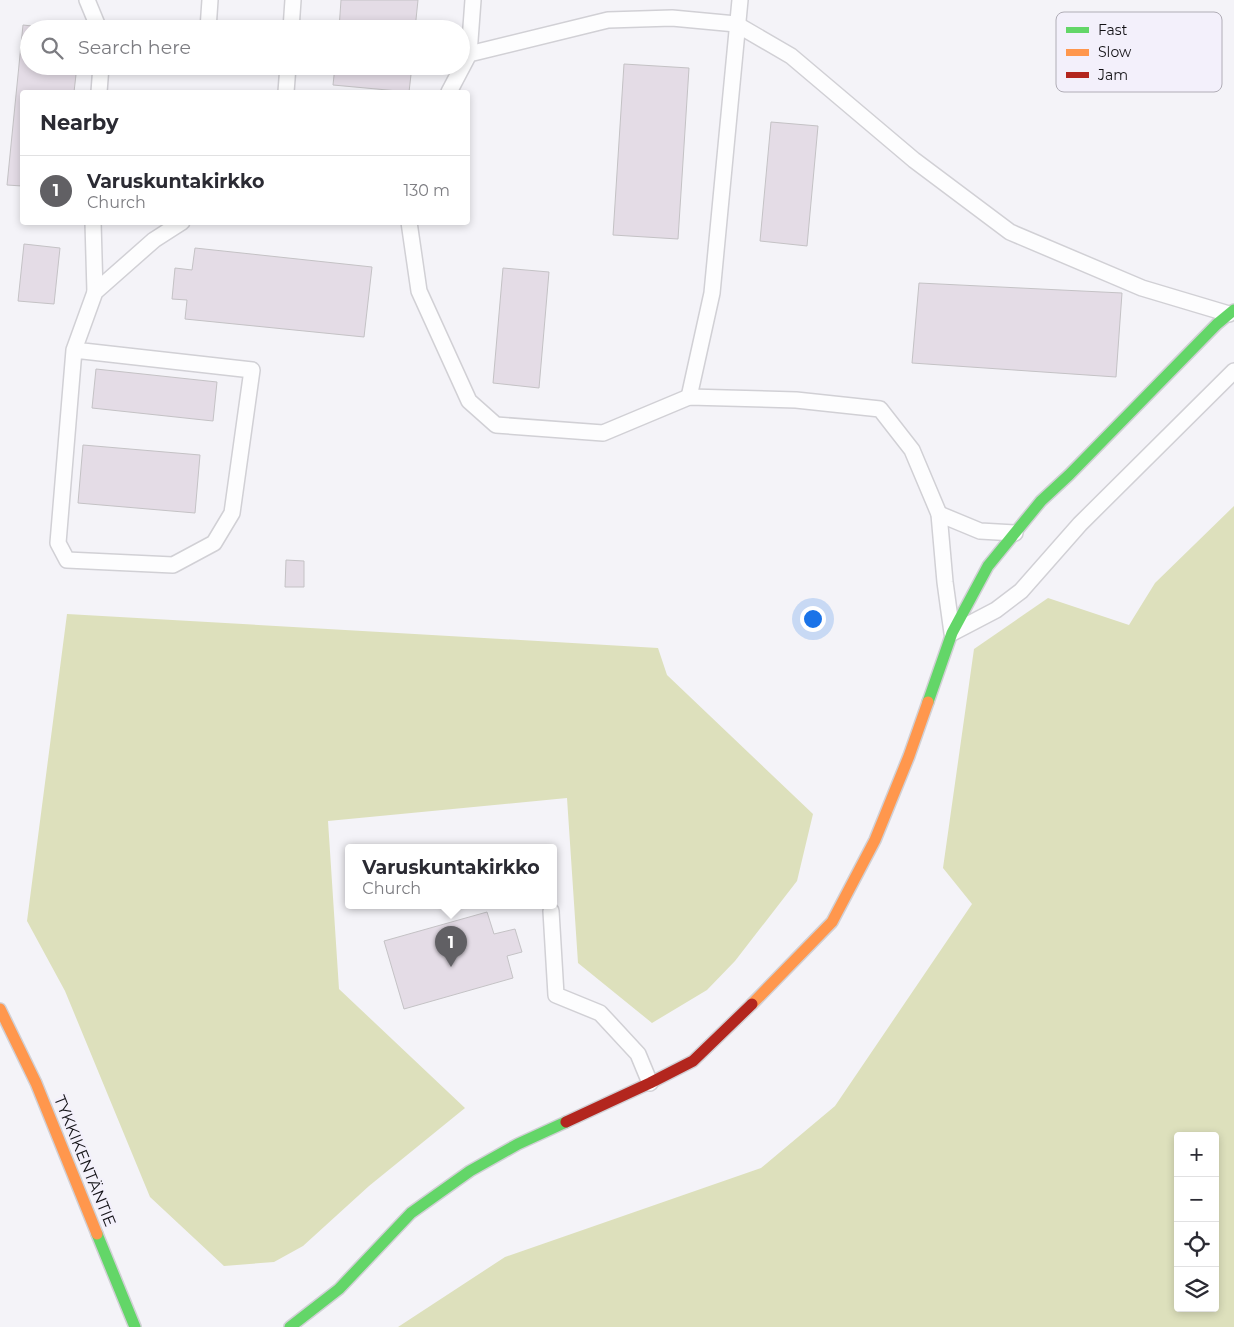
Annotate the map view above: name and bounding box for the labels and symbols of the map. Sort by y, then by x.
legend [1056,12,1222,92]
text: Fast [1098,21,1128,39]
text: Slow [1098,43,1132,61]
text: Jam [1097,66,1128,84]
your location [800,606,826,632]
pin: 1 [435,926,467,967]
street label: TYKKIKENTÄNTIE [50,1092,121,1229]

